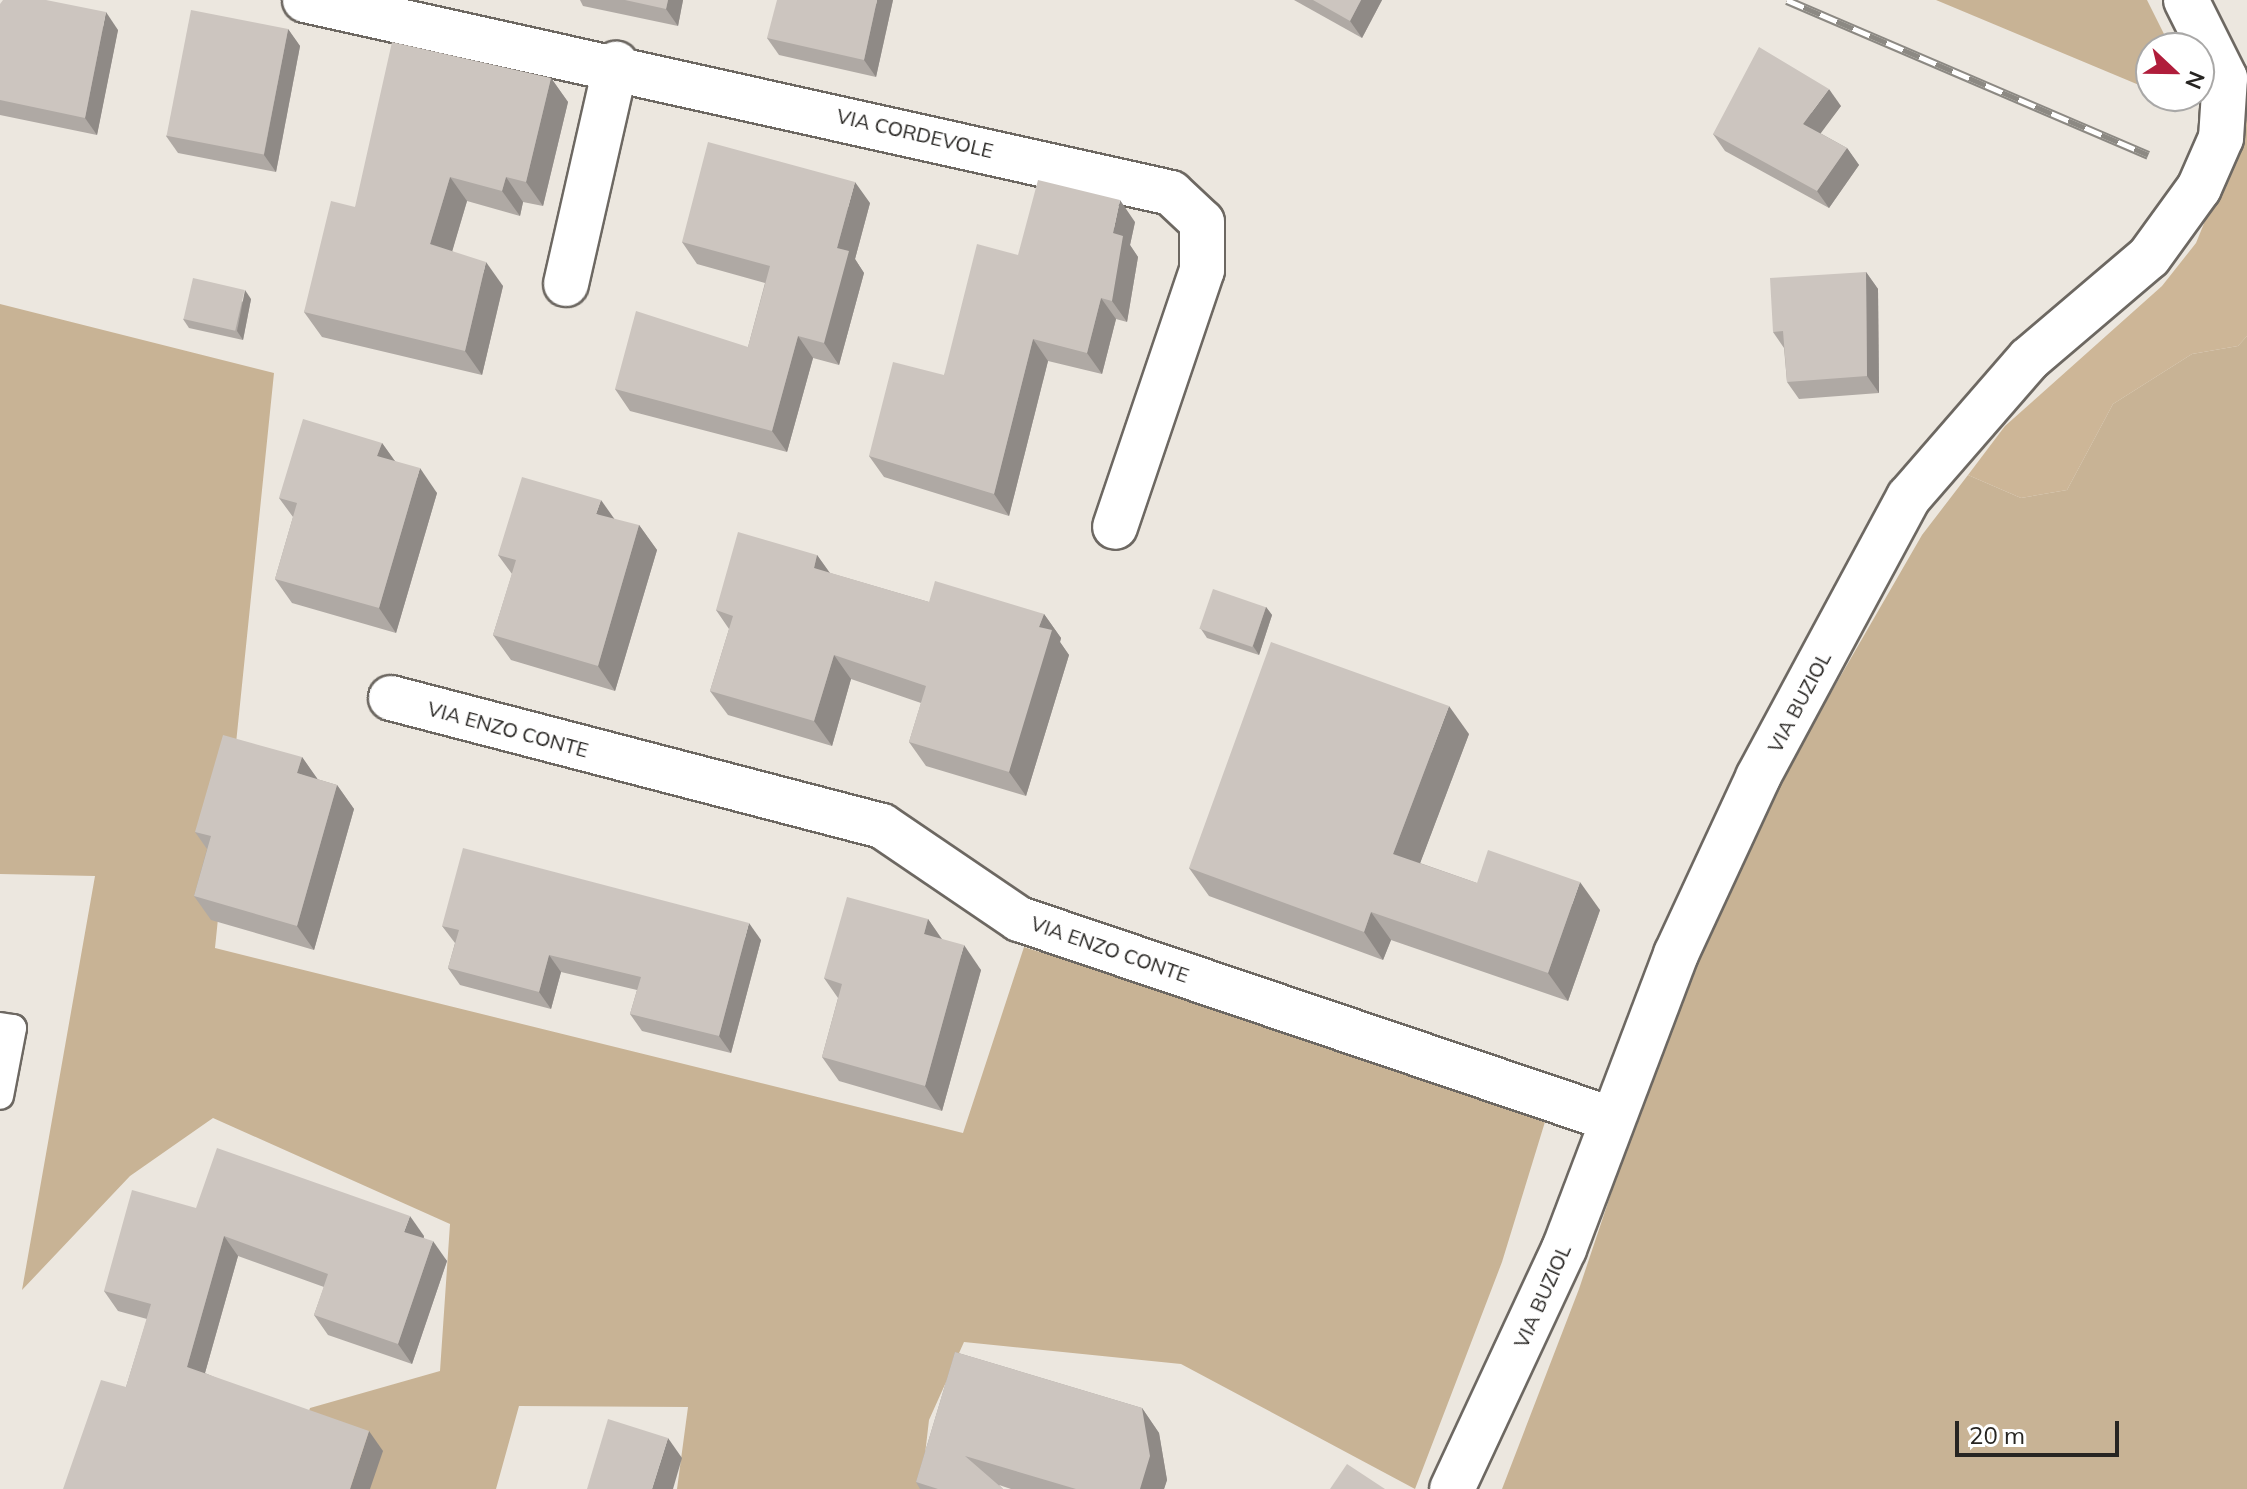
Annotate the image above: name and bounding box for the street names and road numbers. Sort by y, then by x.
street label: VIA CORDEVOLE [834,103,996,163]
street label: VIA BUZIOL [1762,647,1836,757]
street label: VIA ENZO CONTE [425,696,591,762]
street label: VIA ENZO CONTE [1028,911,1192,987]
street label: VIA BUZIOL [1509,1241,1575,1351]

